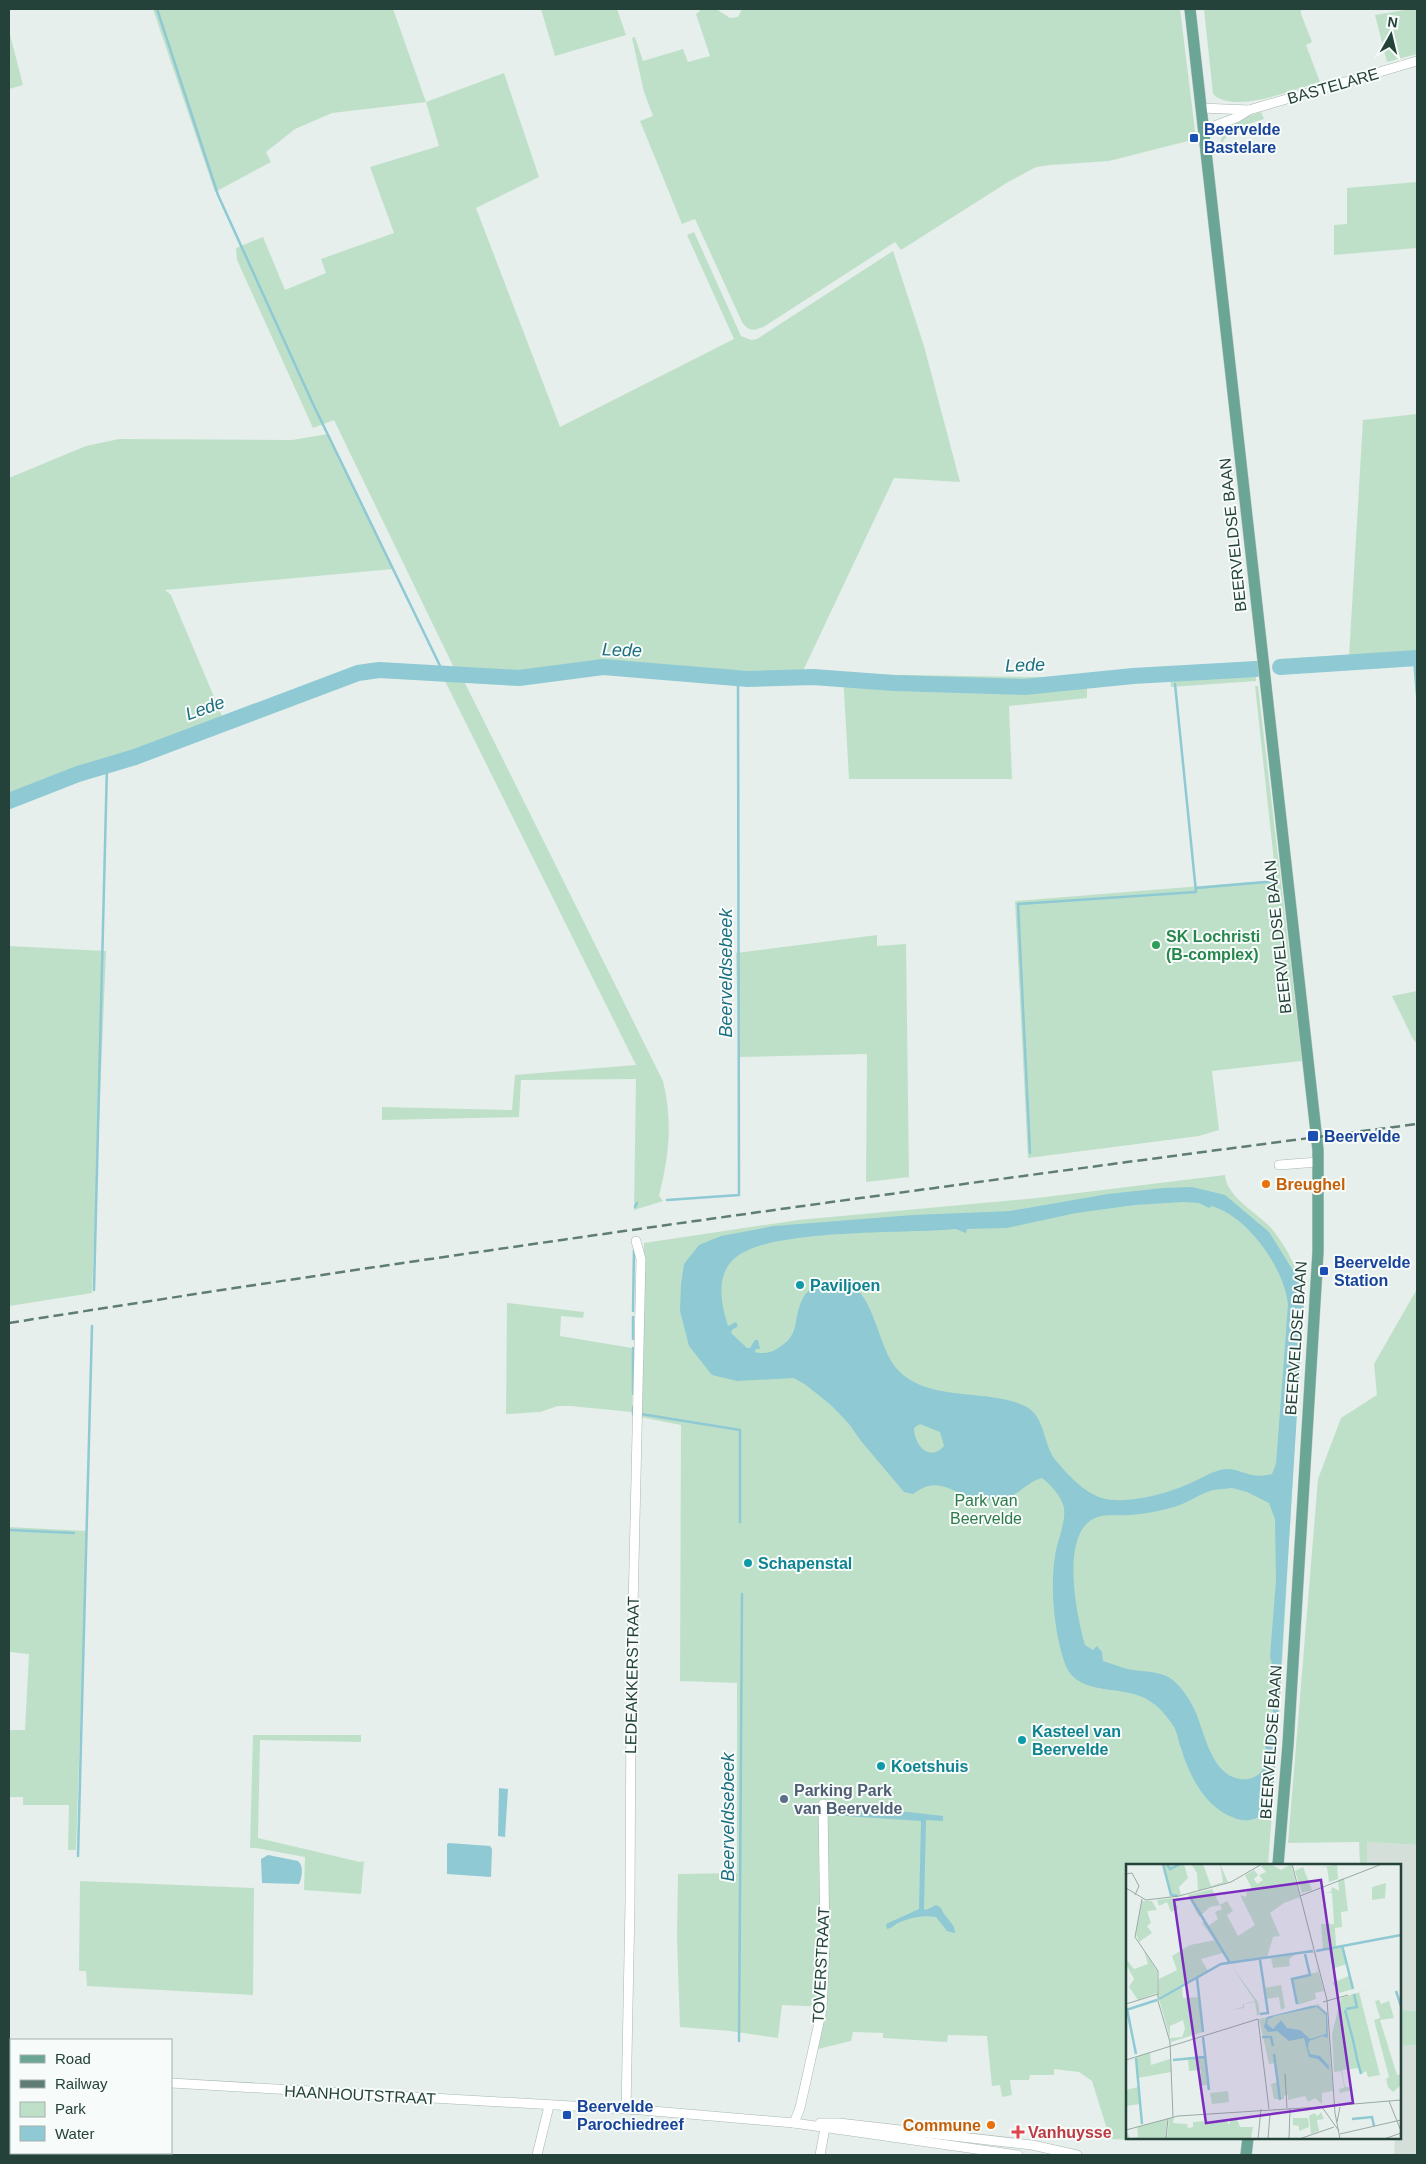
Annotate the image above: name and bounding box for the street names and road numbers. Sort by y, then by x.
street label: BASTELARE [1285,65,1381,107]
street label: BEERVELDSE BAAN [1216,457,1250,613]
street label: BEERVELDSE BAAN [1261,859,1295,1015]
street label: BEERVELDSE BAAN [1282,1260,1310,1416]
street label: LEDEAKKERSTRAAT [622,1596,642,1754]
street label: BEERVELDSE BAAN [1257,1664,1285,1820]
street label: TOVERSTRAAT [809,1906,833,2024]
street label: HAANHOUTSTRAAT [284,2083,436,2107]

